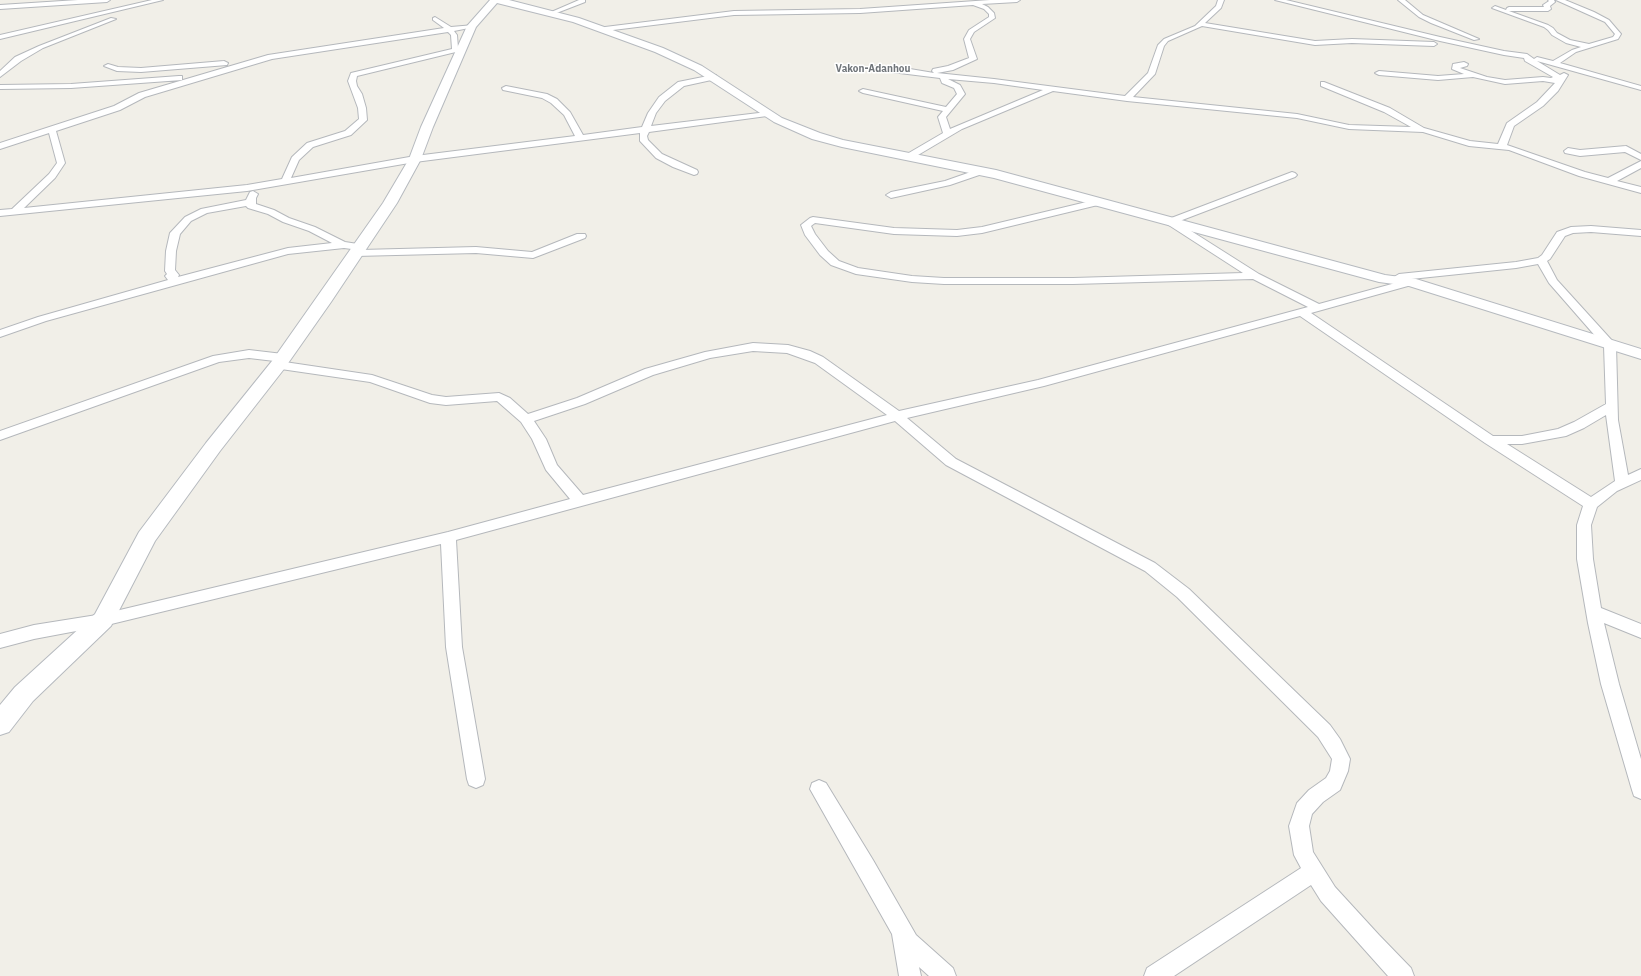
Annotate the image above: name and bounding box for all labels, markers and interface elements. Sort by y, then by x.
district label: Vakon-Adanhou [836,63,910,75]

